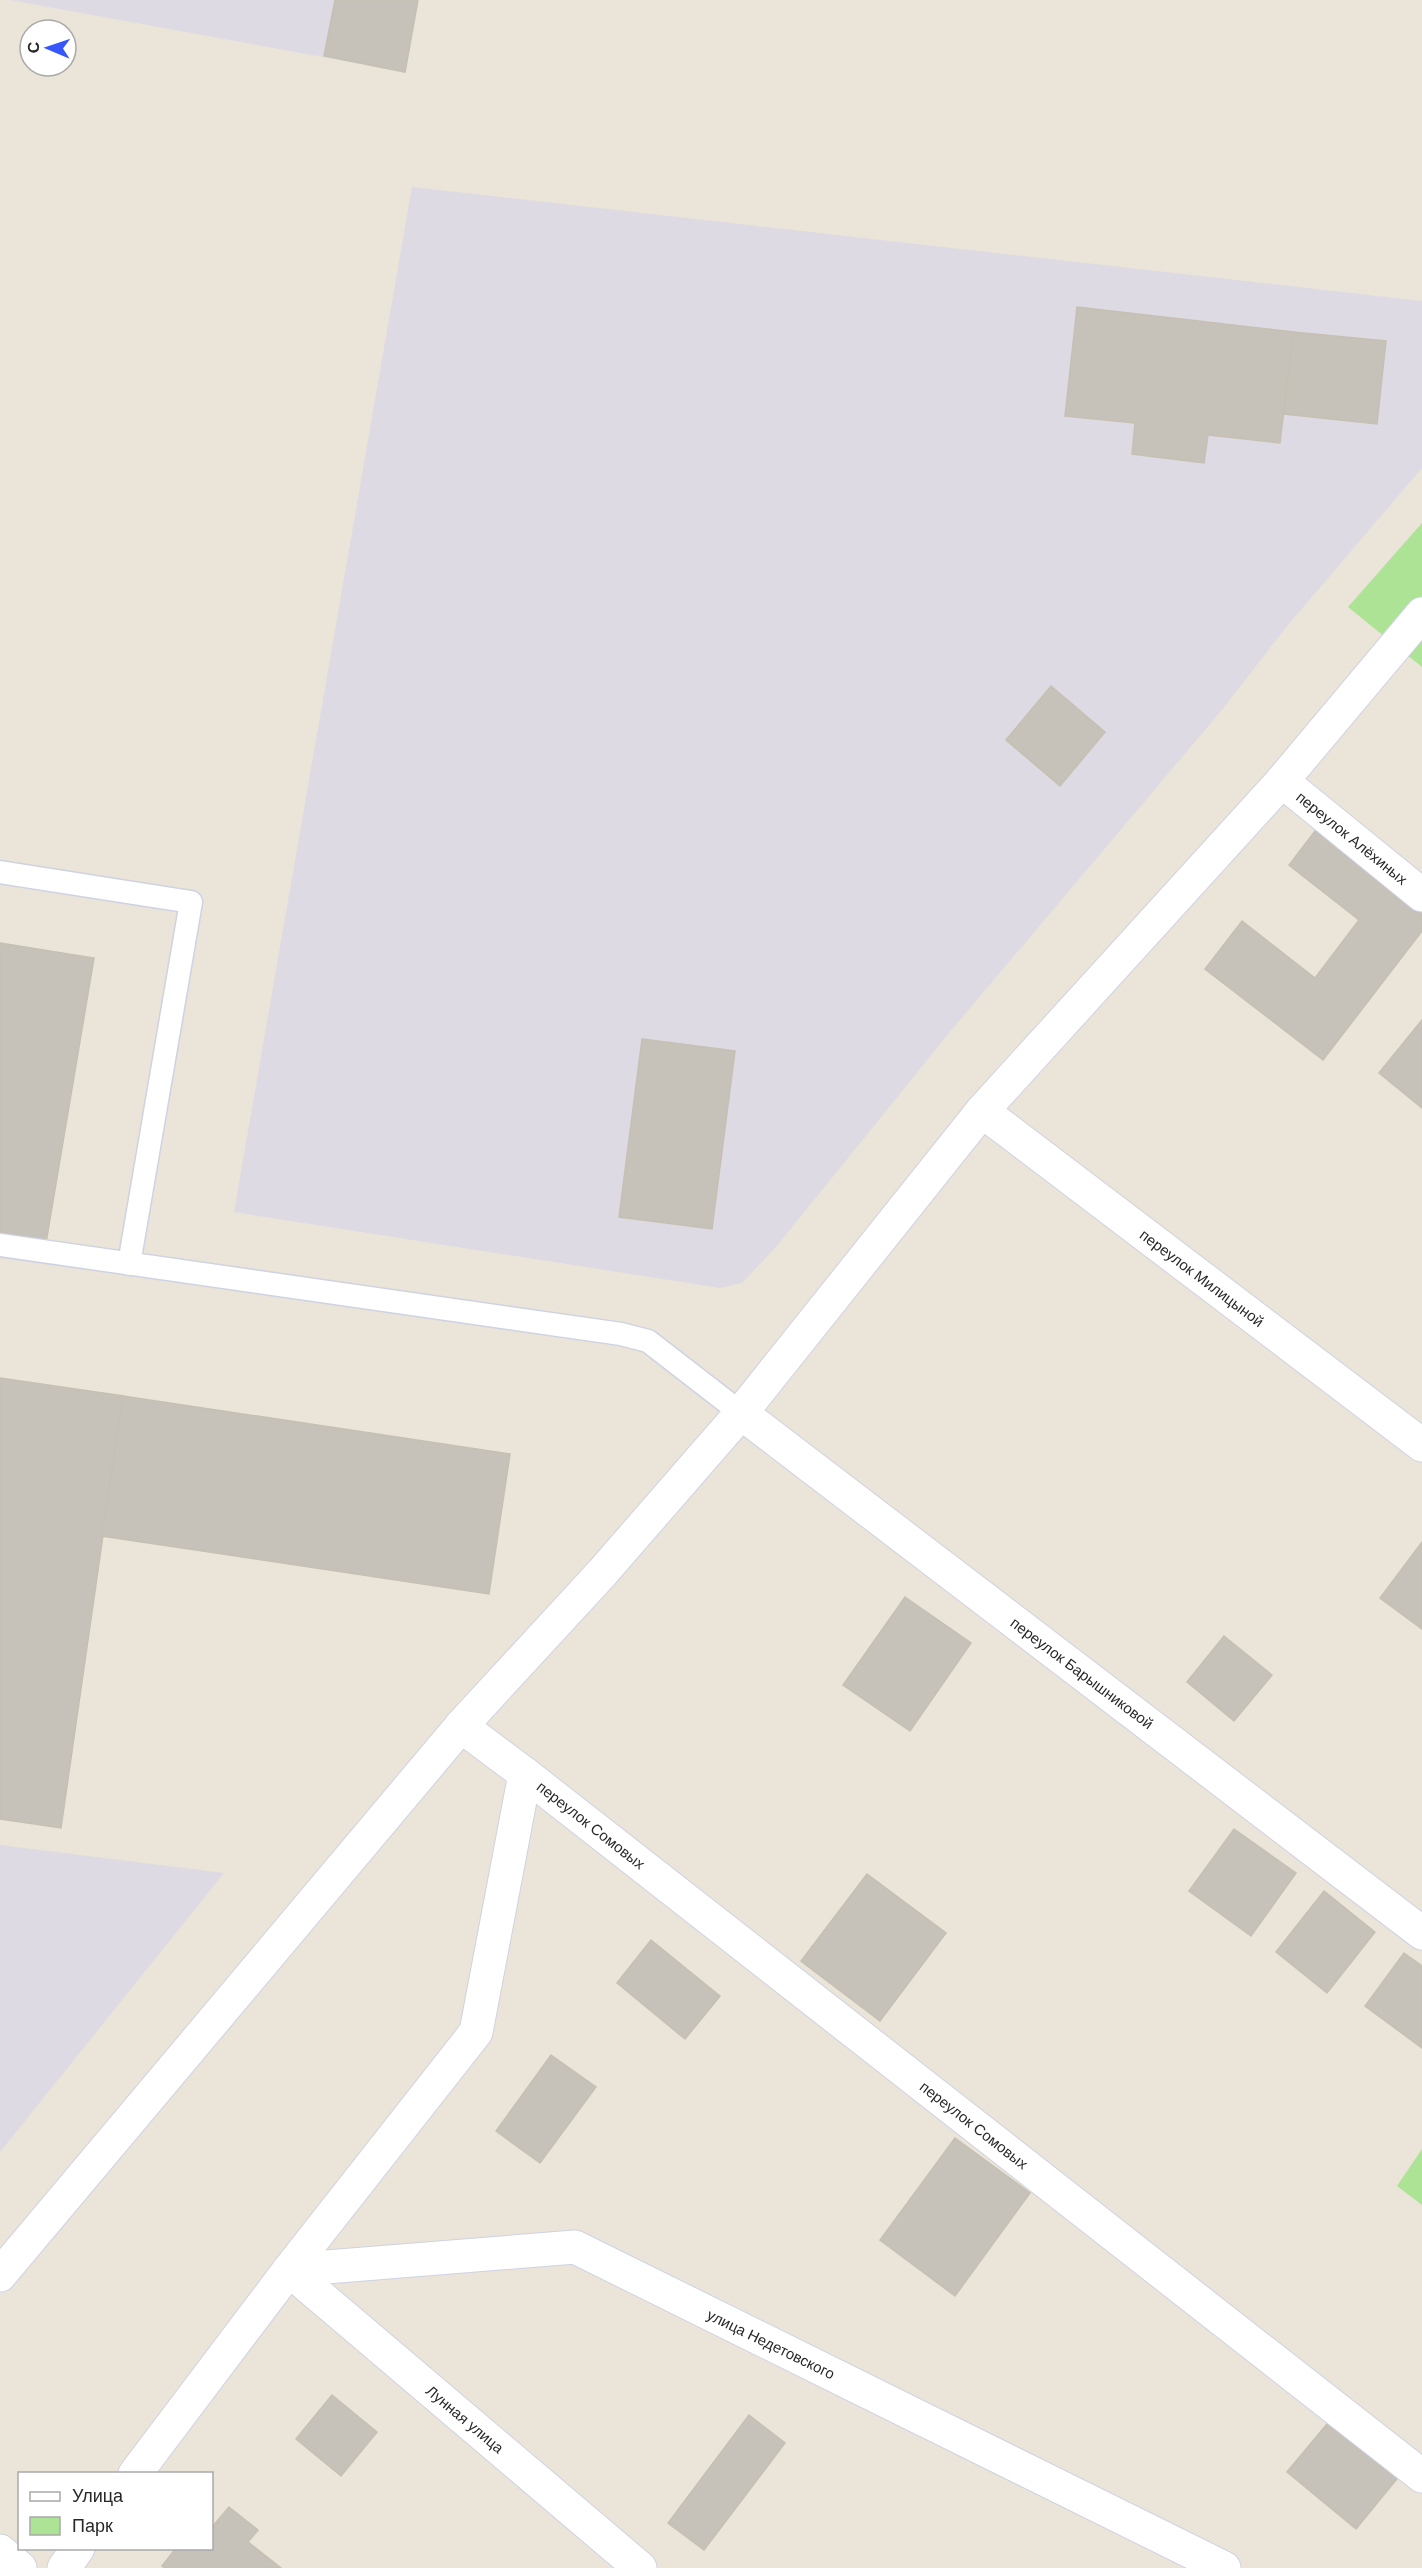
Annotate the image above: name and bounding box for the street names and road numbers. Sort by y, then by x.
street label: переулок Алёхиных [1293,788,1411,888]
street label: переулок Милицыной [1137,1226,1267,1330]
street label: переулок Барышниковой [1008,1614,1156,1732]
street label: переулок Сомовых [534,1778,649,1873]
street label: переулок Сомовых [917,2078,1032,2173]
street label: улица Недетовского [704,2306,838,2382]
street label: Лунная улица [423,2382,508,2457]

